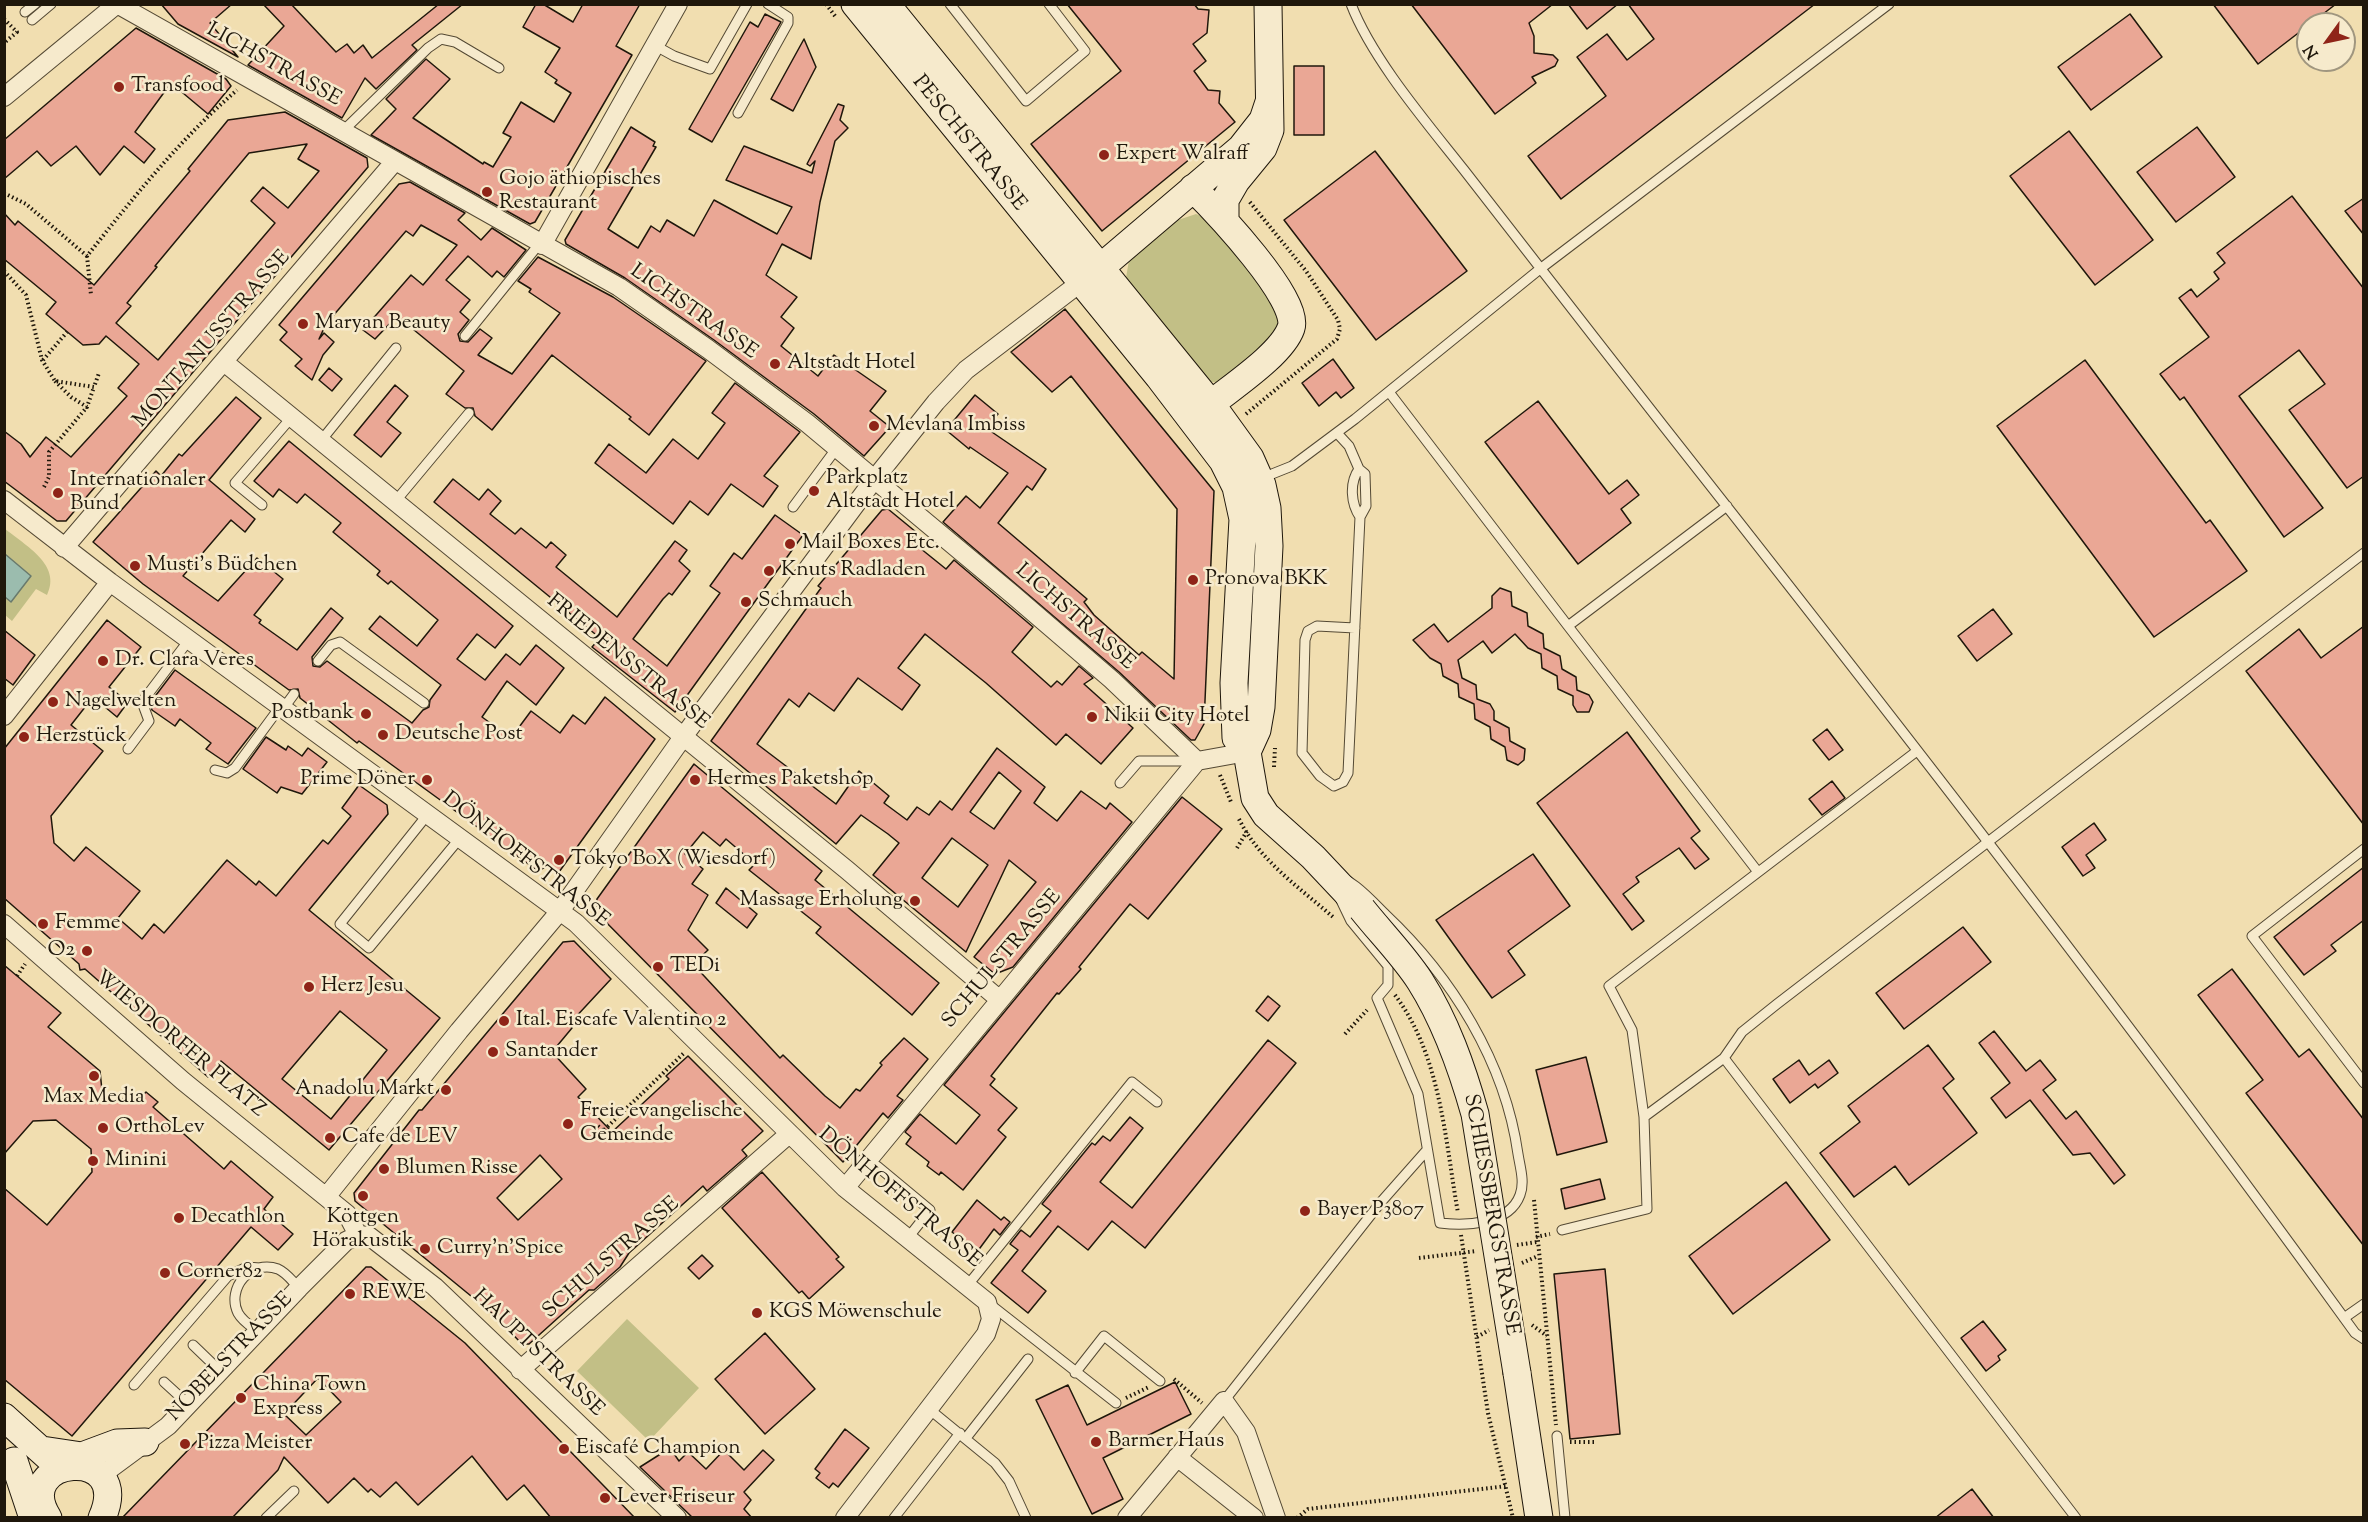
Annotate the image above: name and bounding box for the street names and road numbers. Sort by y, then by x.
street label: LICHSTRASSE [201,19,345,113]
street label: PESCHSTRASSE [906,71,1030,217]
street label: MONTANUSSTRASSE [129,246,297,434]
street label: LICHSTRASSE [624,260,762,366]
street label: LICHSTRASSE [1009,559,1139,677]
street label: FRIEDENSSTRASSE [541,590,713,736]
street label: DÖNHOFFSTRASSE [436,788,614,934]
street label: SCHULSTRASSE [938,886,1068,1034]
street label: WIESDORFER PLATZ [88,966,270,1124]
street label: SCHIESSBERGSTRASSE [1456,1092,1524,1338]
street label: DÖNHOFFSTRASSE [812,1123,986,1275]
street label: SCHULSTRASSE [539,1193,685,1325]
street label: HAUPTSTRASSE [466,1285,608,1423]
street label: NOBELSTRASSE [163,1288,299,1428]

